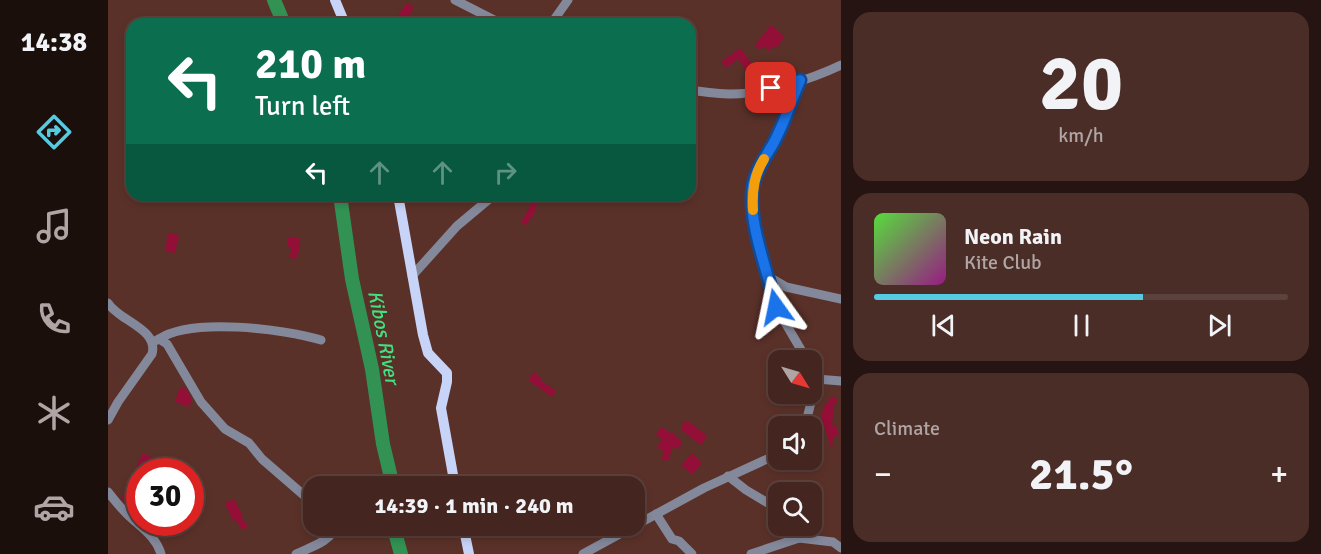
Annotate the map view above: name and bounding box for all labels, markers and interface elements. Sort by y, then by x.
text: 14:38 [21,26,87,59]
text: 20 [1039,36,1123,132]
text: 210 m [255,39,366,90]
icon: left [156,42,234,120]
pin [745,62,796,113]
icon: arrive [754,71,787,104]
text: Turn left [255,90,350,123]
icon: directions [33,111,75,153]
text: km/h [1058,123,1104,148]
icon: left [300,156,333,189]
icon: ahead [363,156,396,189]
icon: ahead [426,156,459,189]
icon: right [489,156,522,189]
icon: music [33,205,75,247]
text: Neon Rain [964,223,1062,250]
text: Kite Club [964,250,1042,275]
position arrow [744,275,808,339]
water label: Kibos River [362,288,405,389]
icon: phone [33,298,75,340]
icon: previous [927,309,960,342]
icon: pause [1065,309,1098,342]
icon: next [1203,309,1236,342]
north arrow [768,350,822,404]
map controls [768,350,822,536]
icon: climate [33,392,75,434]
button: sound [768,416,822,470]
text: Climate [874,416,940,441]
text: 21.5° [1029,447,1133,502]
text: − [874,454,892,495]
text: + [1270,454,1288,495]
speed limit sign: 30 [126,458,204,536]
button: search [768,482,822,536]
icon: car [33,486,75,528]
text: 14:39 · 1 min · 240 m [374,492,574,519]

